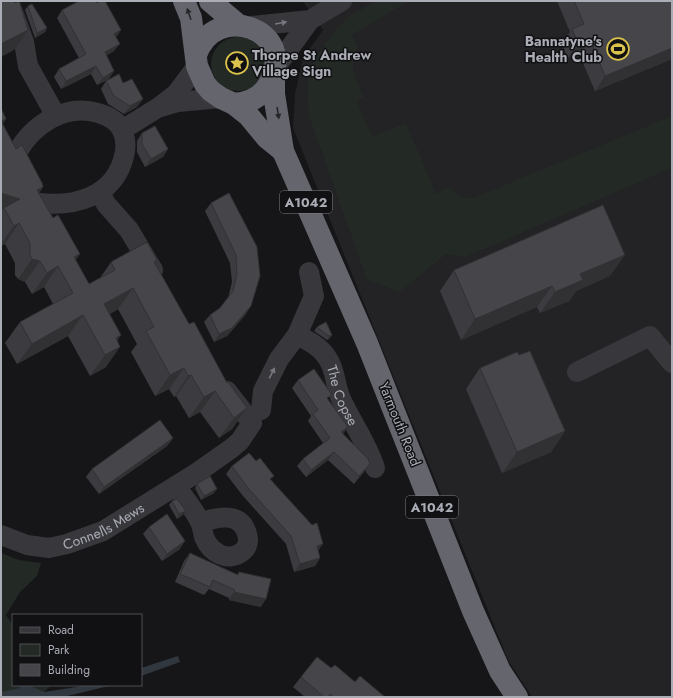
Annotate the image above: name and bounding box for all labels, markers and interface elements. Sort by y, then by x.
one-way arrow [186,7,192,19]
one-way arrow [275,20,287,26]
place label: Bannatyne's Health Club [525,31,603,67]
sports icon: Bannatyne's Health Club [605,36,631,62]
place label: Thorpe St Andrew Village Sign [251,45,371,81]
place icon: Thorpe St Andrew Village Sign [224,50,250,76]
one-way arrow [275,107,281,119]
road number: A1042 [280,191,332,213]
street label: The Copse [322,362,363,429]
one-way arrow [269,367,275,379]
street label: Yarmouth Road [374,379,426,469]
road number: A1042 [406,496,458,518]
street label: Connells Mews [60,498,148,555]
legend [12,614,142,686]
text: Road [48,621,74,639]
text: Park [48,641,70,659]
text: Building [48,661,90,679]

